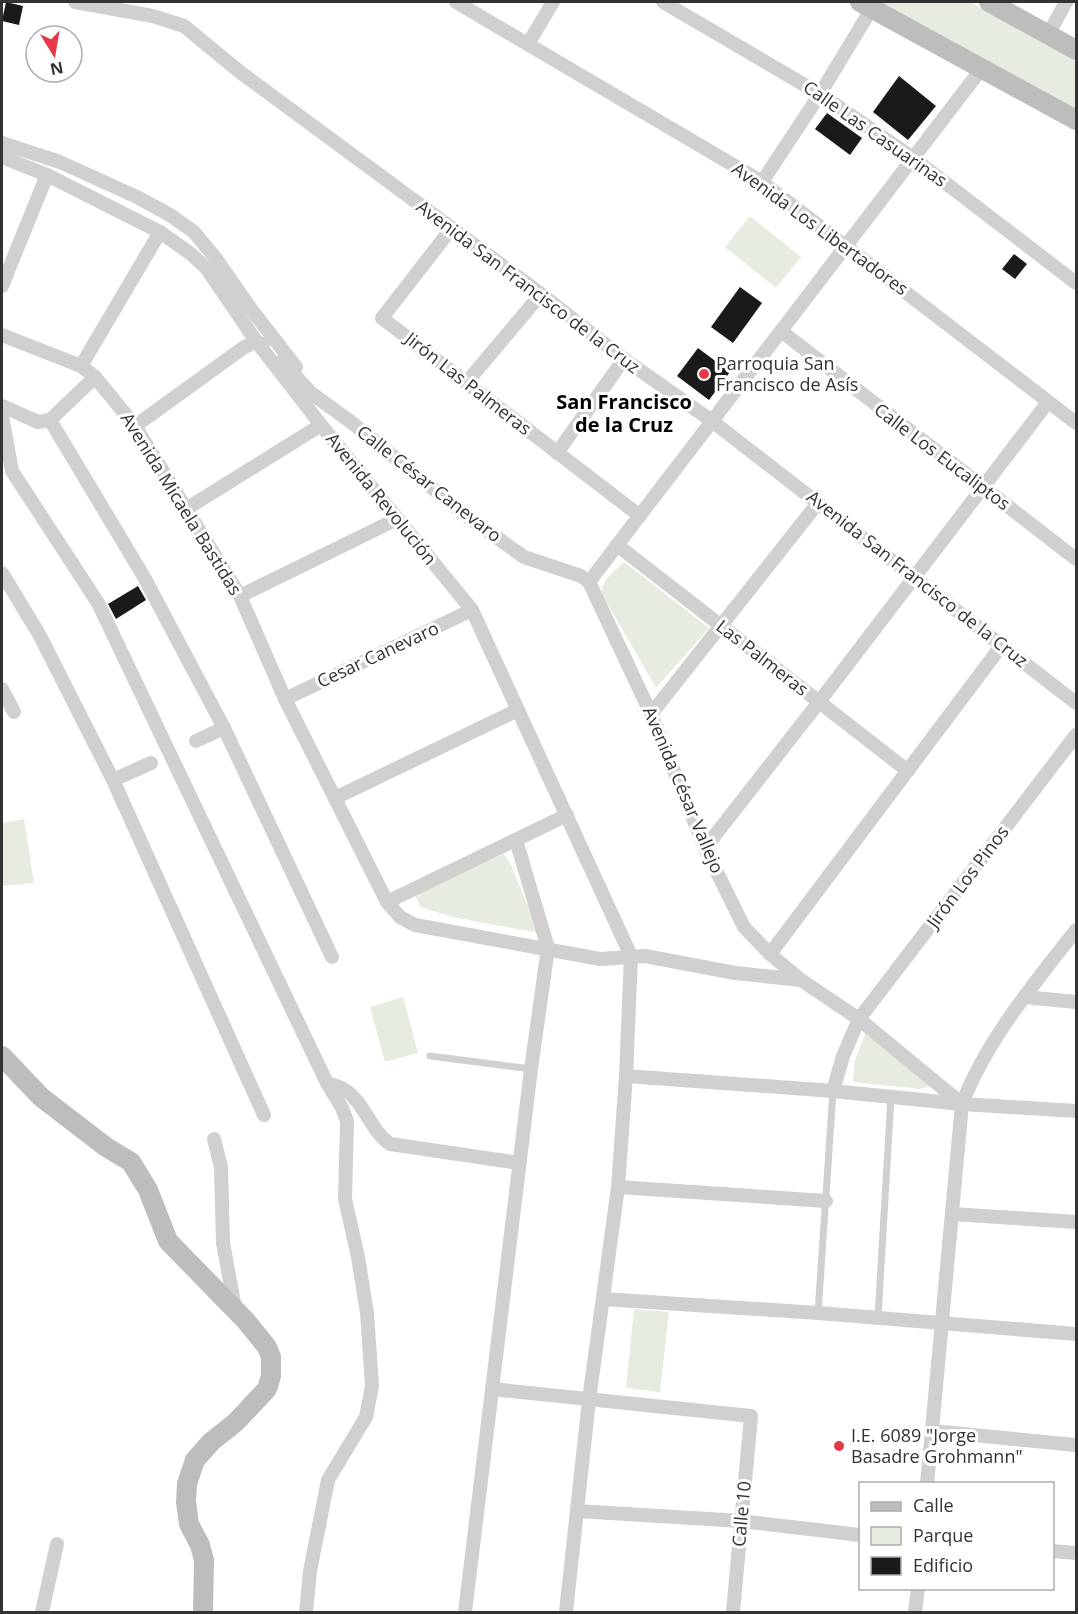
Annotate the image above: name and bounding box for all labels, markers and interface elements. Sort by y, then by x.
north arrow [24,24,84,84]
text: N [48,57,65,81]
street label: Calle Las Casuarinas [799,74,952,192]
street label: Avenida Los Libertadores [728,156,913,300]
street label: Avenida San Francisco de la Cruz [412,194,645,378]
street label: Jirón Las Palmeras [399,325,537,440]
place label: Parroquia San Francisco de Asís [716,351,858,396]
marker: Parroquia San Francisco de Asís [697,367,711,381]
district label: San Francisco de la Cruz [556,388,692,438]
street label: Calle Los Eucaliptos [870,397,1015,515]
street label: Avenida Micaela Bastidas [116,408,248,599]
street label: Calle César Canevaro [353,419,507,547]
street label: Avenida Revolución [321,427,443,569]
street label: Avenida San Francisco de la Cruz [802,484,1033,672]
street label: Las Palmeras [712,614,814,701]
street label: Cesar Canevaro [313,615,442,693]
street label: Avenida César Vallejo [638,702,730,877]
street label: Jirón Los Pinos [920,820,1014,934]
place label: I.E. 6089 "Jorge Basadre Grohmann" [851,1423,1023,1468]
marker: I.E. 6089 "Jorge Basadre Grohmann" [832,1439,846,1453]
street label: Calle 10 [726,1480,756,1548]
legend [859,1482,1054,1590]
text: Calle [913,1493,954,1517]
text: Parque [913,1523,973,1547]
text: Edificio [913,1553,973,1577]

